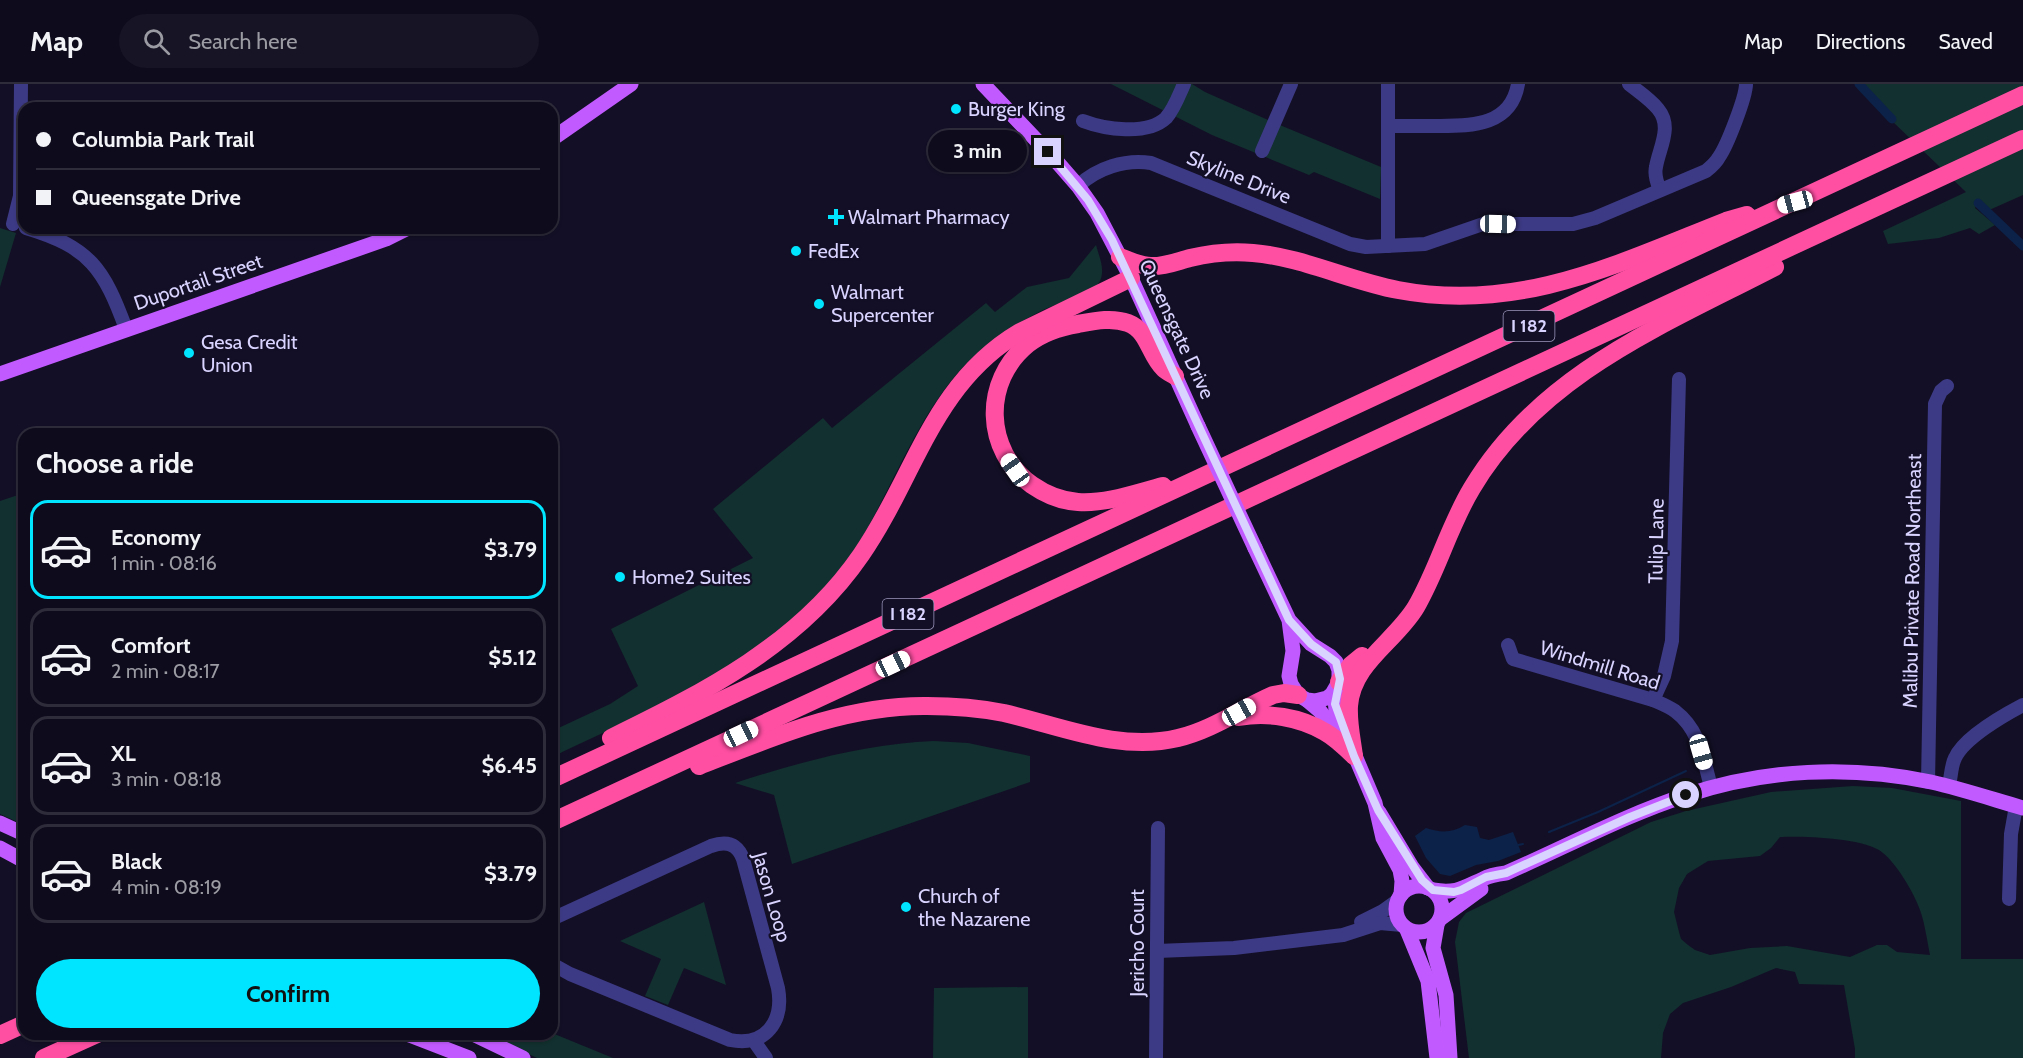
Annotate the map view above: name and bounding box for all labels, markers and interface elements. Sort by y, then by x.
search box [119,14,539,68]
text: Map [30,24,83,58]
icon: search [140,25,173,58]
text: Search here [188,28,297,55]
text: Map [1744,29,1783,54]
text: Directions [1816,29,1905,54]
text: Saved [1938,29,1993,54]
place label: Burger King [968,97,1066,121]
marker: Burger King [949,102,963,116]
text: Columbia Park Trail [72,126,255,153]
callout: 3 min [928,131,1027,173]
route end [1034,138,1061,165]
text: 3 min [953,139,1002,163]
street label: Skyline Drive [1183,145,1295,209]
text: Queensgate Drive [72,184,241,211]
car [1775,189,1815,215]
place label: Walmart Pharmacy [848,205,1010,229]
marker: Walmart Pharmacy [829,210,843,224]
car [1480,215,1516,233]
place label: FedEx [808,239,860,263]
marker: FedEx [789,244,803,258]
street label: Duportail Street [130,249,266,315]
street label: Queensgate Drive [1134,255,1220,403]
place label: Walmart Supercenter [831,280,935,327]
marker: Walmart Supercenter [812,297,826,311]
road number: I 182 [1504,311,1555,341]
place label: Gesa Credit Union [201,330,298,377]
marker: Gesa Credit Union [182,346,196,360]
text: Choose a ride [36,447,194,480]
car [997,450,1033,490]
street label: Malibu Private Road Northeast [1898,453,1926,708]
street label: Tulip Lane [1643,498,1669,584]
icon: car [39,523,93,577]
text: Economy [111,524,201,551]
text: $3.79 [484,536,537,563]
text: 1 min · 08:16 [111,551,217,575]
place label: Home2 Suites [632,565,751,589]
marker: Home2 Suites [613,570,627,584]
road number: I 182 [882,599,934,629]
icon: car [39,631,93,685]
text: Comfort [111,632,190,659]
street label: Windmill Road [1537,635,1663,695]
text: $5.12 [488,644,537,671]
car [873,648,913,680]
text: 2 min · 08:17 [111,659,220,683]
car [1219,695,1259,729]
car [721,718,761,750]
car [1687,732,1715,772]
icon: car [39,739,93,793]
text: XL [111,740,136,767]
text: $6.45 [482,752,537,779]
text: 3 min · 08:18 [111,767,222,791]
route start [1672,781,1699,808]
icon: car [39,847,93,901]
text: Black [111,848,162,875]
street label: Jason Loop [747,848,796,945]
text: $3.79 [484,860,537,887]
text: 4 min · 08:19 [111,875,222,899]
place label: Church of the Nazarene [918,884,1031,931]
street label: Jericho Court [1125,889,1149,998]
marker: Church of the Nazarene [899,900,913,914]
button: Confirm [36,959,540,1028]

